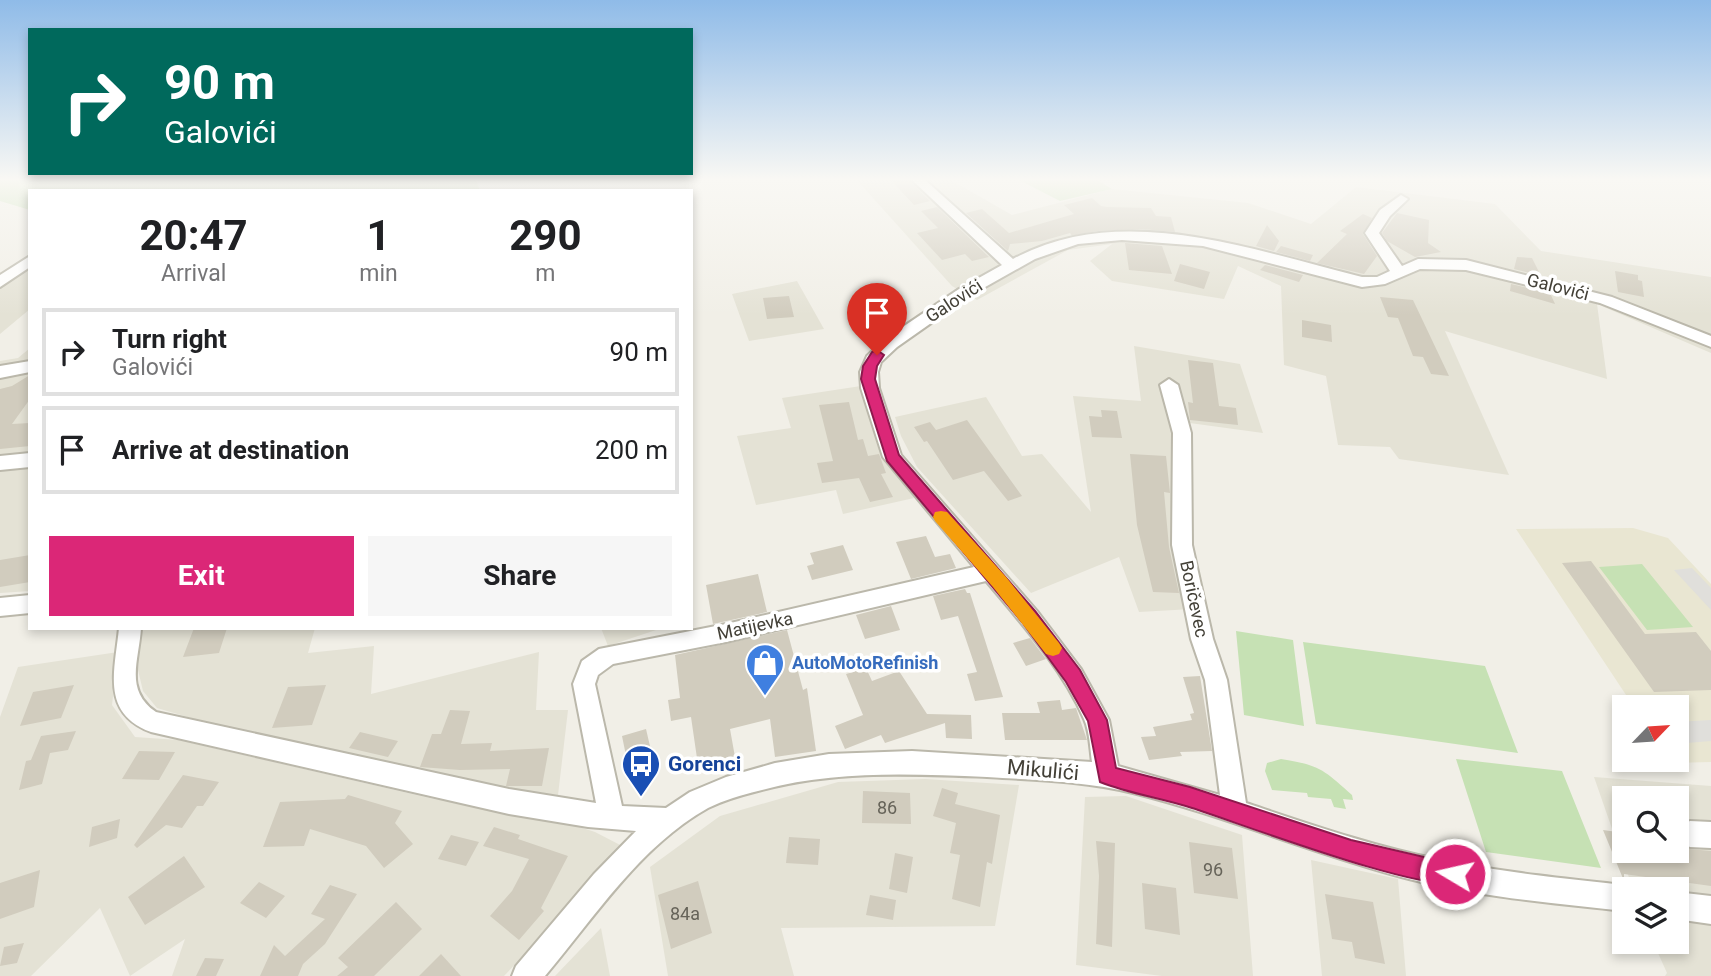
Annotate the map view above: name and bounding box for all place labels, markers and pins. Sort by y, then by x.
pin [847,283,907,355]
shop icon: AutoMotoRefinish [744,642,786,697]
place label: AutoMotoRefinish [792,652,938,673]
bus stop icon: Gorenci [620,743,662,798]
place label: Gorenci [668,752,741,776]

